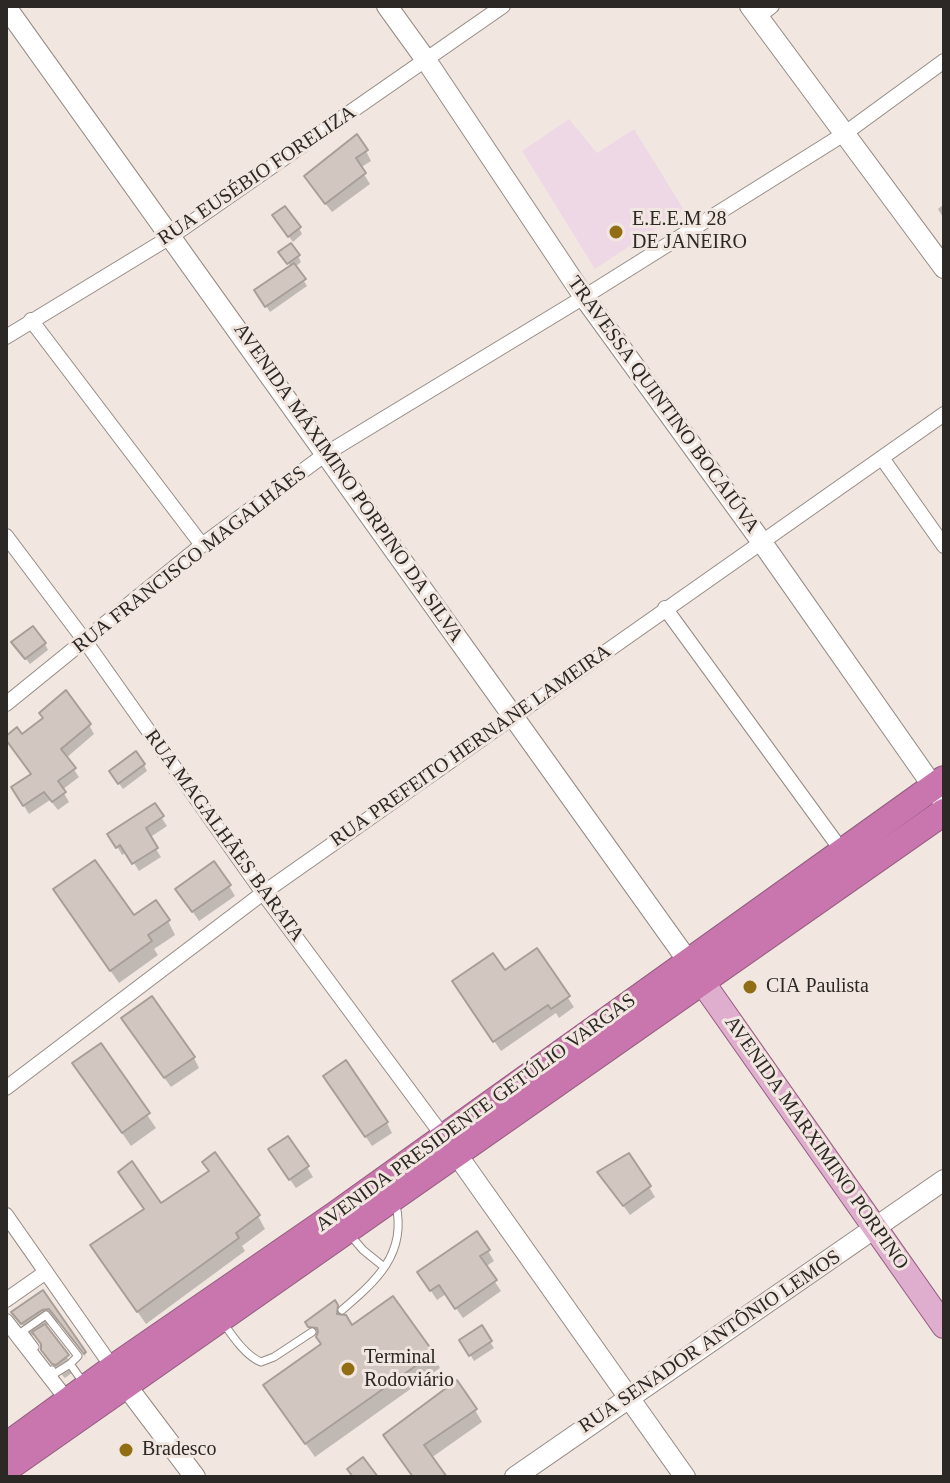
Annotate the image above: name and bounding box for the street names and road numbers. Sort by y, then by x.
street label: RUA EUSÉBIO FORELIZA [154,101,360,251]
street label: TRAVESSA QUINTINO BOCAIÚVA [562,272,764,538]
street label: AVENIDA MÁXIMINO PORPINO DA SILVA [228,319,468,647]
street label: RUA FRANCISCO MAGALHÃES [68,461,312,659]
street label: RUA PREFEITO HERNANE LAMEIRA [326,640,616,852]
street label: RUA MAGALHÃES BARATA [139,725,309,947]
street label: AVENIDA PRESIDENTE GETÚLIO VARGAS [311,989,641,1237]
street label: AVENIDA MARXIMINO PORPINO [719,1012,913,1274]
street label: RUA SENADOR ANTÔNIO LEMOS [575,1245,845,1439]

